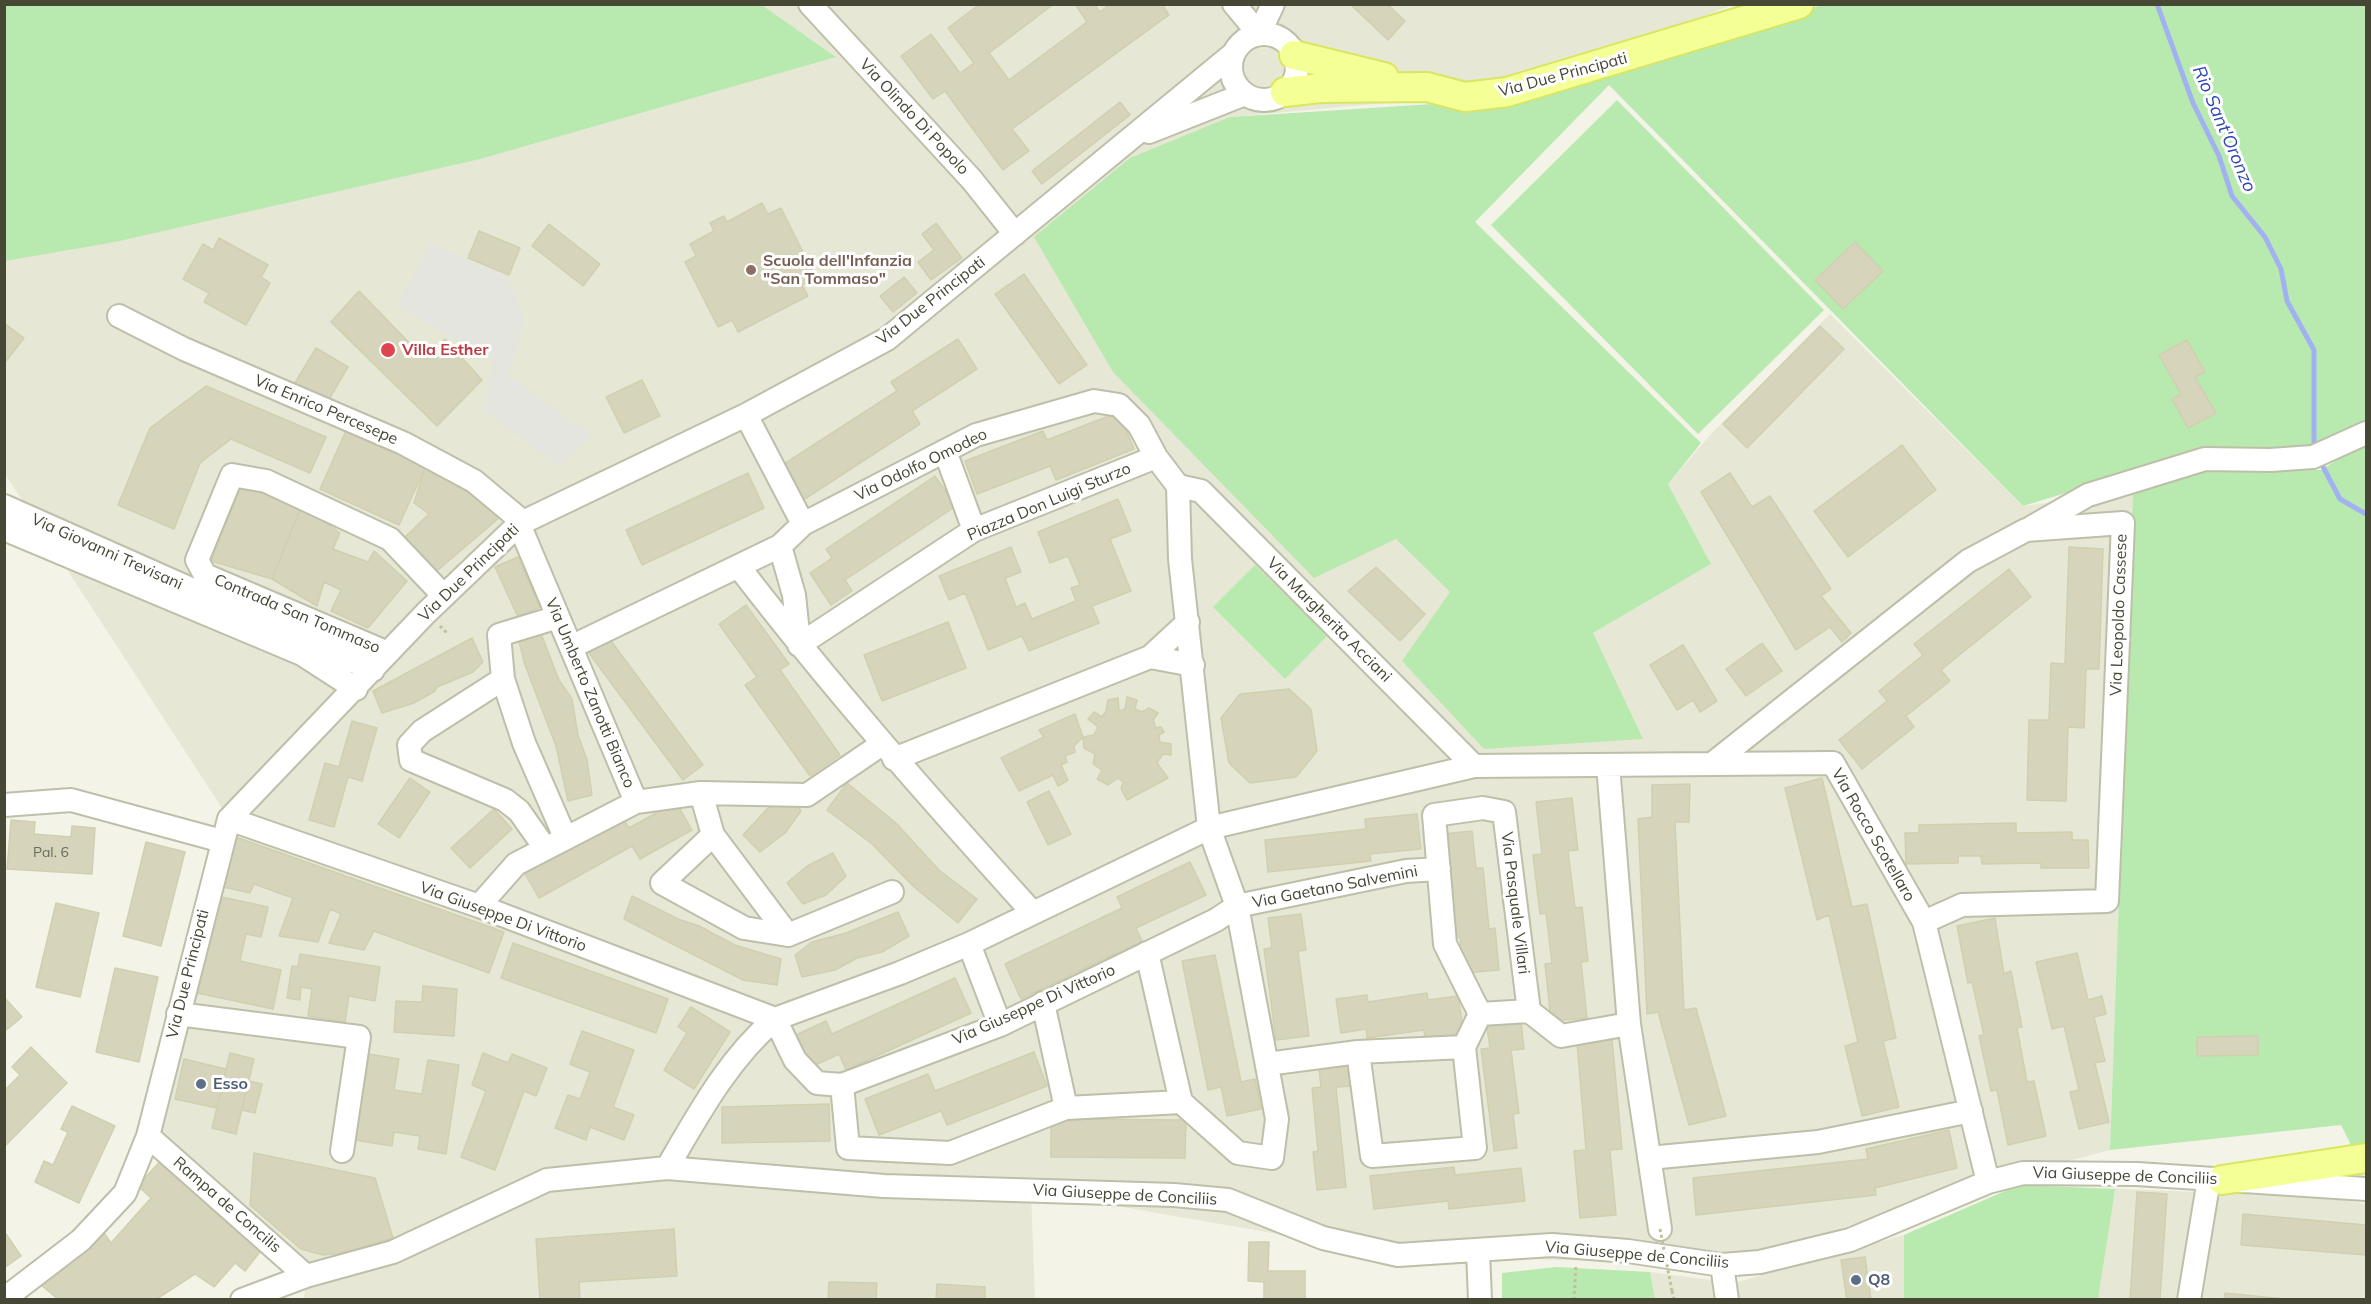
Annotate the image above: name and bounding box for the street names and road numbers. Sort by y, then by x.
street label: Via Due Principati [1497,49,1629,101]
street label: Via Olindo Di Popolo [855,55,973,179]
street label: Via Due Principati [873,253,989,349]
street label: Via Enrico Percesepe [251,371,401,449]
street label: Via Odolfo Omodeo [852,425,990,505]
street label: Piazza Don Luigi Sturzo [964,459,1134,545]
street label: Via Giovanni Trevisani [28,510,186,594]
street label: Via Due Principati [415,520,523,626]
street label: Via Leopoldo Cassese [2107,534,2131,696]
street label: Via Margherita Acciani [1263,554,1395,686]
street label: Contrada San Tommaso [211,570,383,658]
street label: Via Umberto Zanotti Bianco [541,595,639,791]
street label: Via Rocco Scotellaro [1827,765,1919,905]
street label: Via Pasquale Villari [1497,831,1533,975]
street label: Via Gaetano Salvemini [1251,862,1419,912]
street label: Via Giuseppe Di Vittorio [417,878,589,956]
street label: Via Due Principati [163,907,213,1041]
street label: Via Giuseppe Di Vittorio [950,960,1118,1050]
street label: Rampa de Concilis [169,1153,285,1257]
street label: Via Giuseppe de Conciliis [2032,1163,2218,1189]
street label: Via Giuseppe de Conciliis [1032,1181,1218,1209]
street label: Via Giuseppe de Conciliis [1544,1237,1730,1273]

